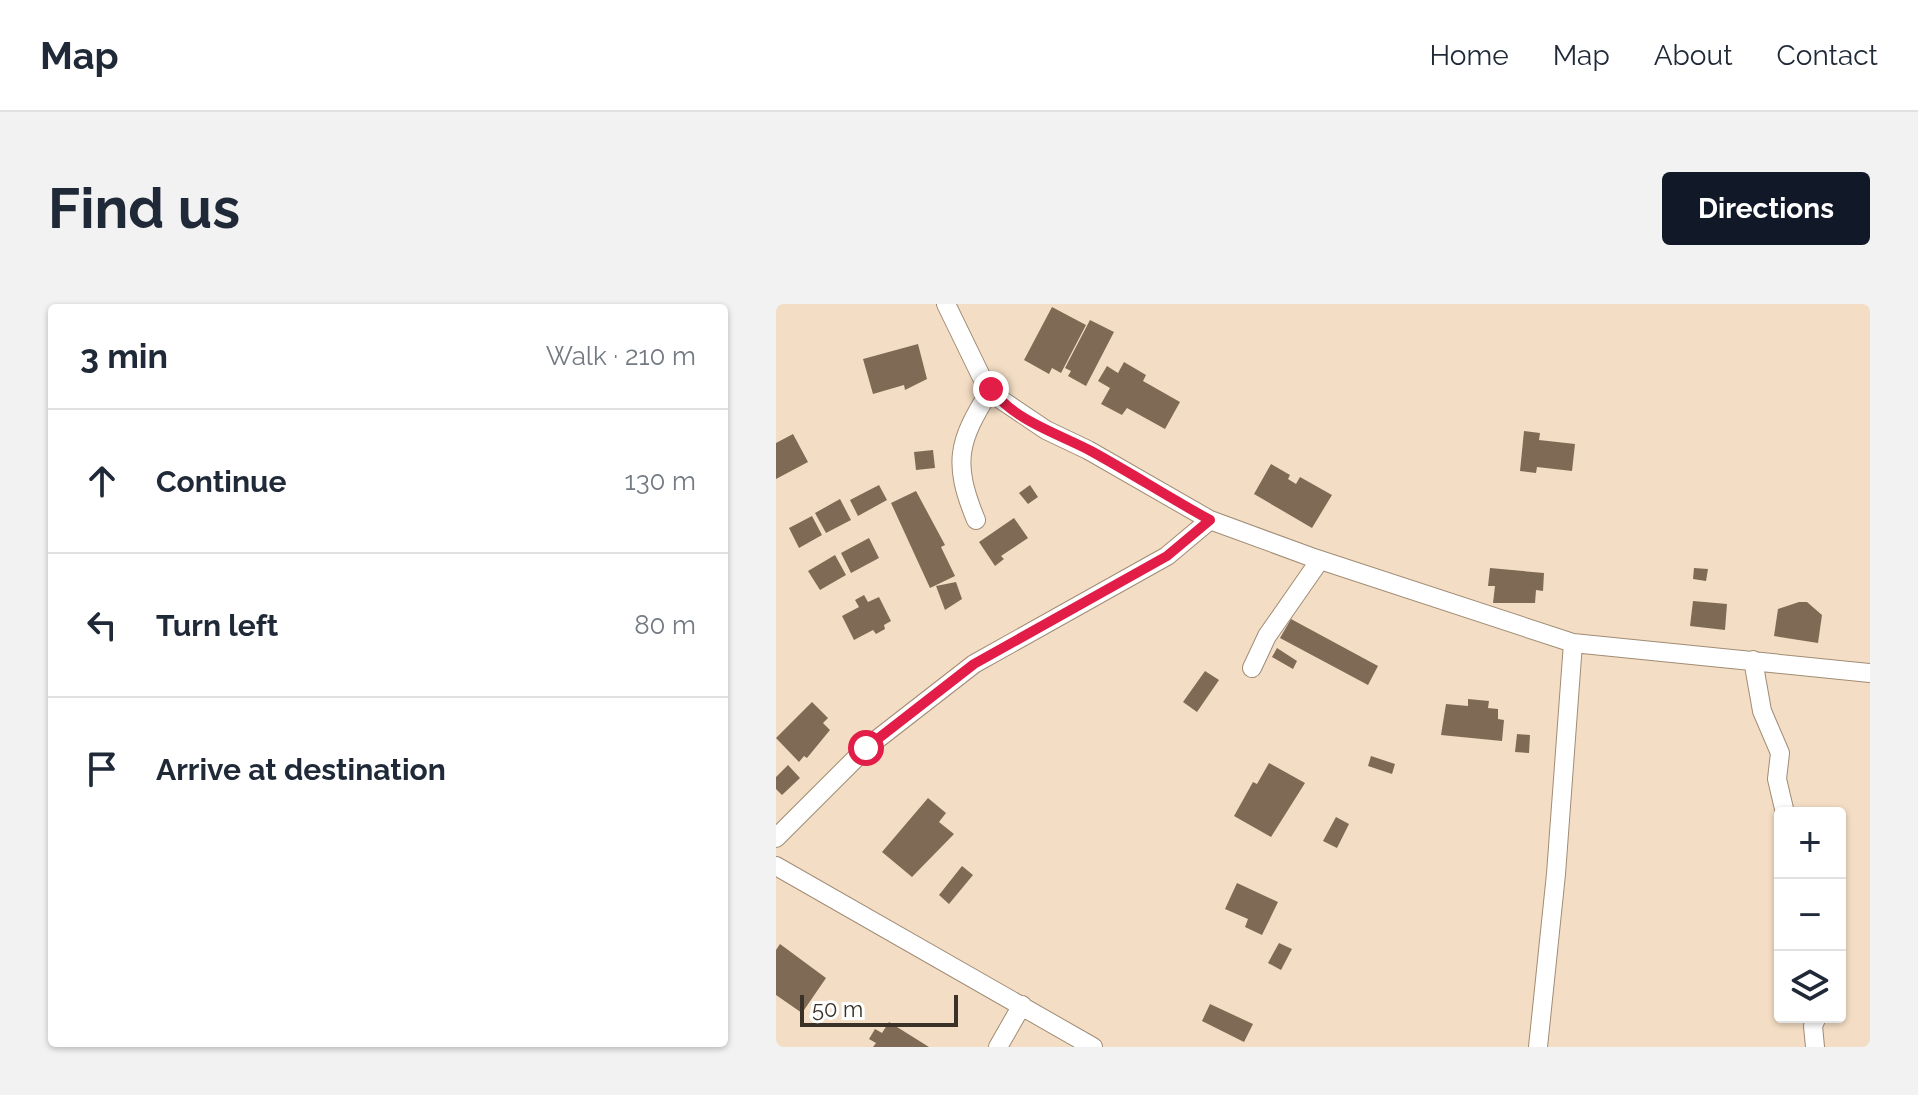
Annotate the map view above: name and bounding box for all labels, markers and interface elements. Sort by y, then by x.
text: Map [40,33,119,78]
text: Home [1429,39,1509,72]
text: Map [1553,39,1610,72]
text: About [1654,39,1733,72]
text: Contact [1777,39,1878,72]
button: Directions [1662,172,1870,245]
text: Find us [48,175,240,241]
text: 3 min [80,336,168,376]
text: Walk · 210 m [546,341,696,371]
route end [973,371,1009,407]
icon: ahead [80,459,124,503]
text: Continue [156,464,287,499]
text: 130 m [625,466,696,496]
icon: left [80,603,124,647]
text: Turn left [156,608,278,643]
text: 80 m [634,610,696,640]
route start [848,730,884,766]
icon: arrive [80,747,124,791]
text: Arrive at destination [156,752,446,787]
map controls [1774,807,1846,1023]
button: + [1774,807,1846,879]
button: − [1774,879,1846,951]
button: layers [1774,951,1846,1023]
scale bar [800,991,958,1027]
text: 50 m [812,996,863,1022]

